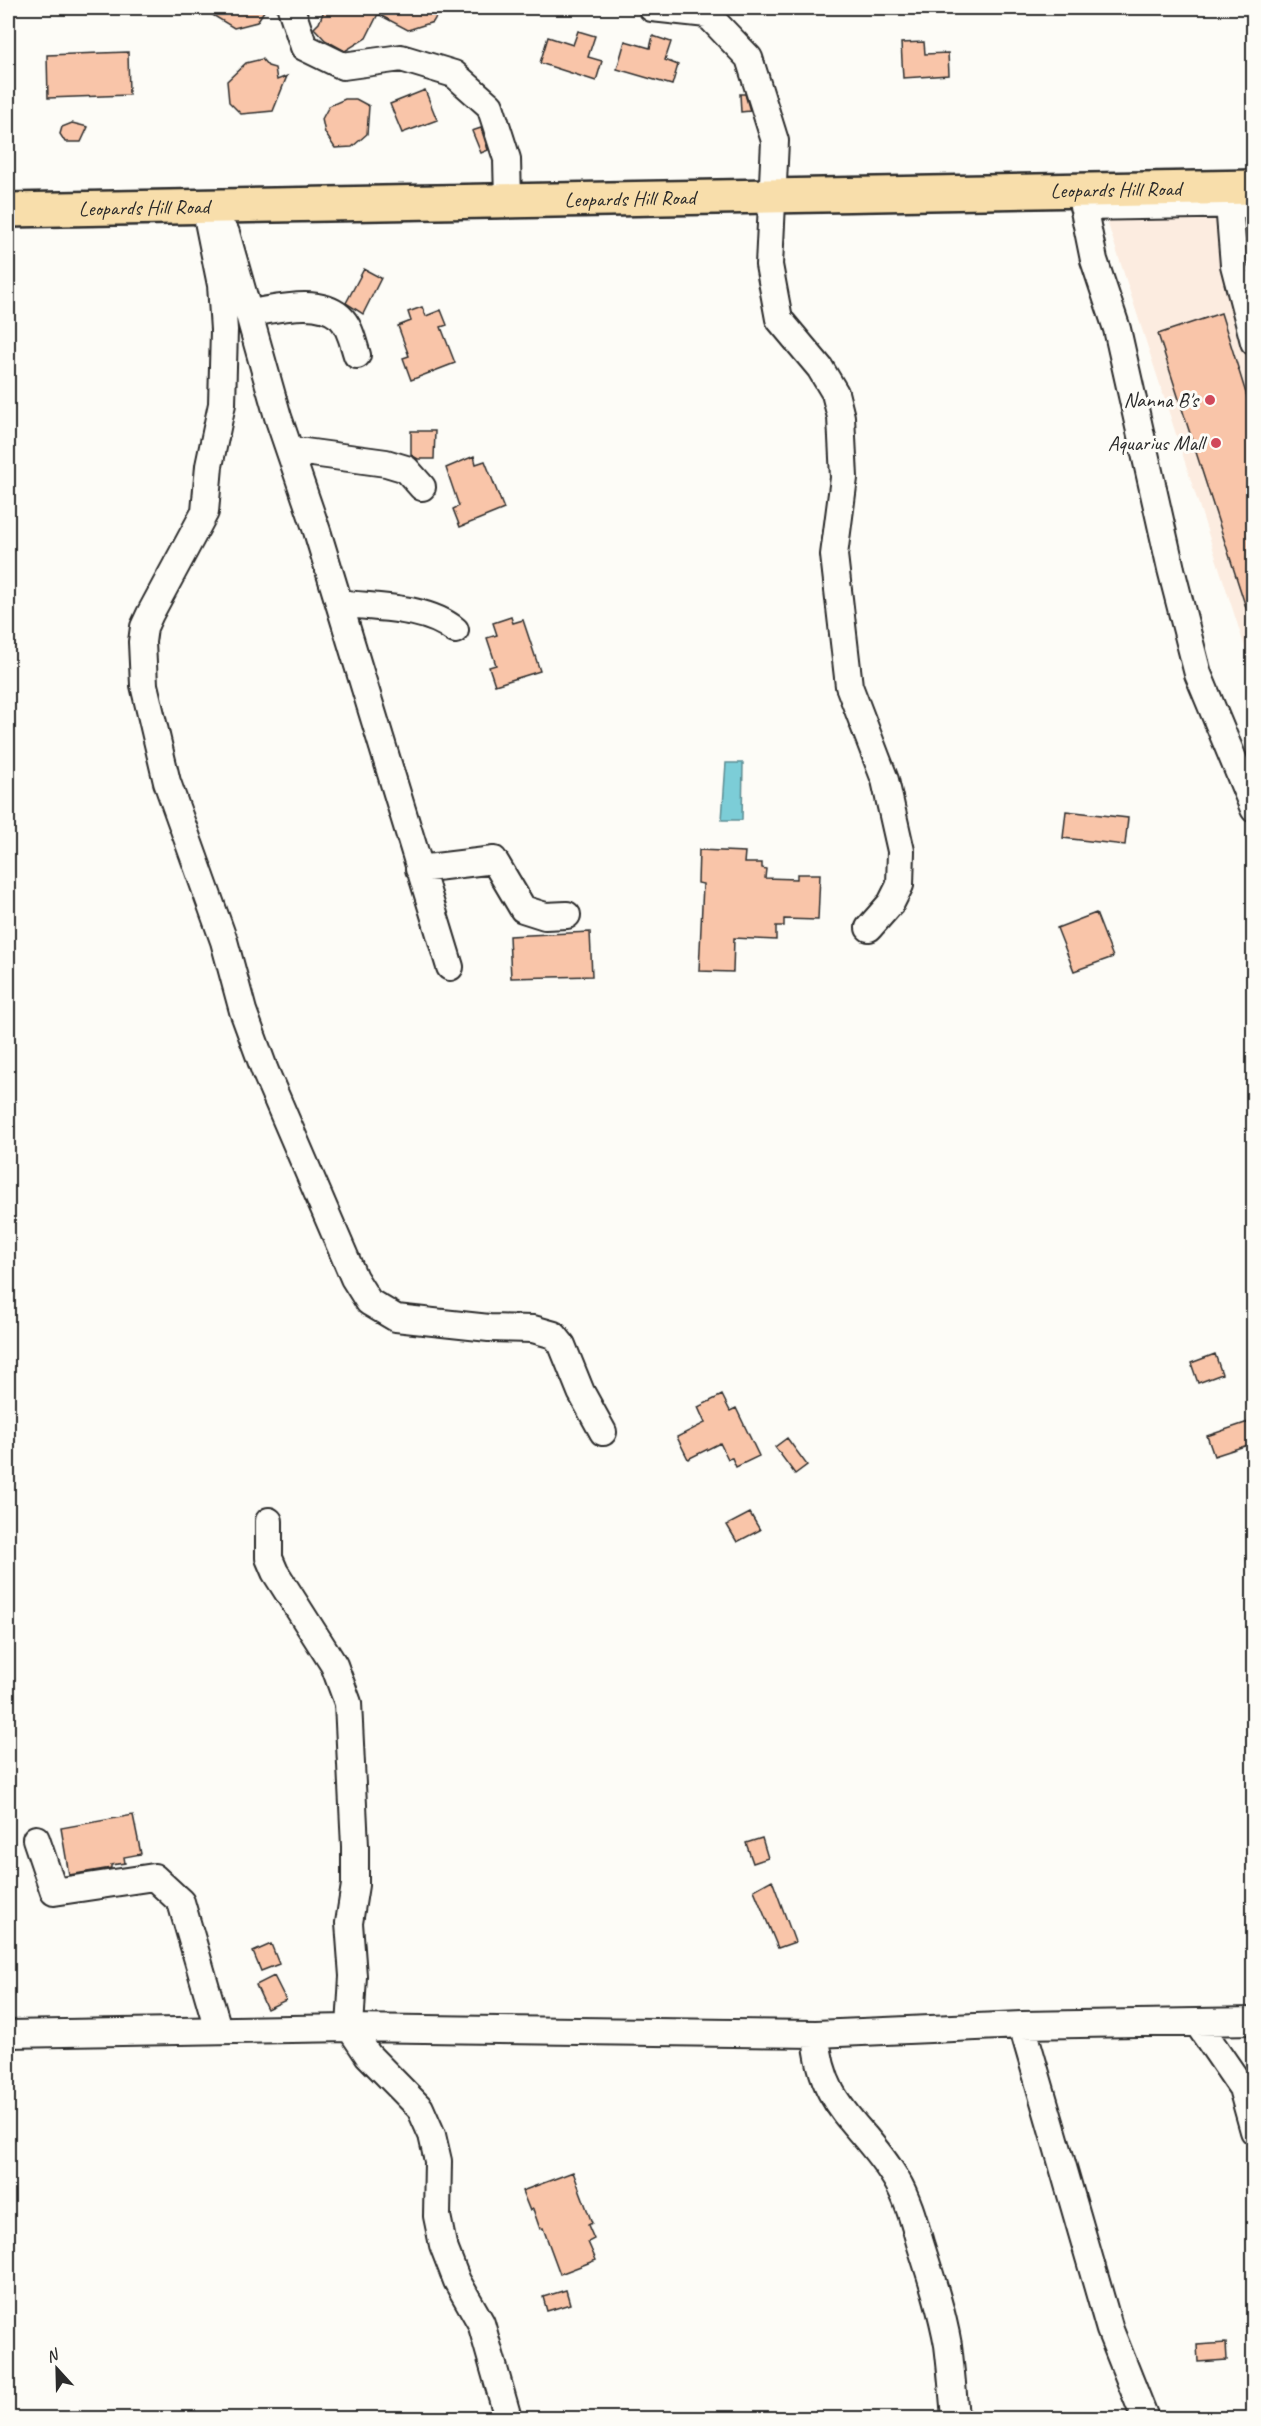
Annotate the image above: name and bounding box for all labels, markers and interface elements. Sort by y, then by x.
street label: Leopards Hill Road [1050,175,1185,204]
street label: Leopards Hill Road [564,184,699,213]
street label: Leopards Hill Road [78,193,213,222]
place label: Nanna B's [1123,387,1200,413]
marker: Nanna B's [1203,393,1217,407]
place label: Aquarius Mall [1108,430,1207,456]
marker: Aquarius Mall [1209,436,1223,450]
north arrow [27,2339,87,2399]
text: N [43,2344,63,2367]

